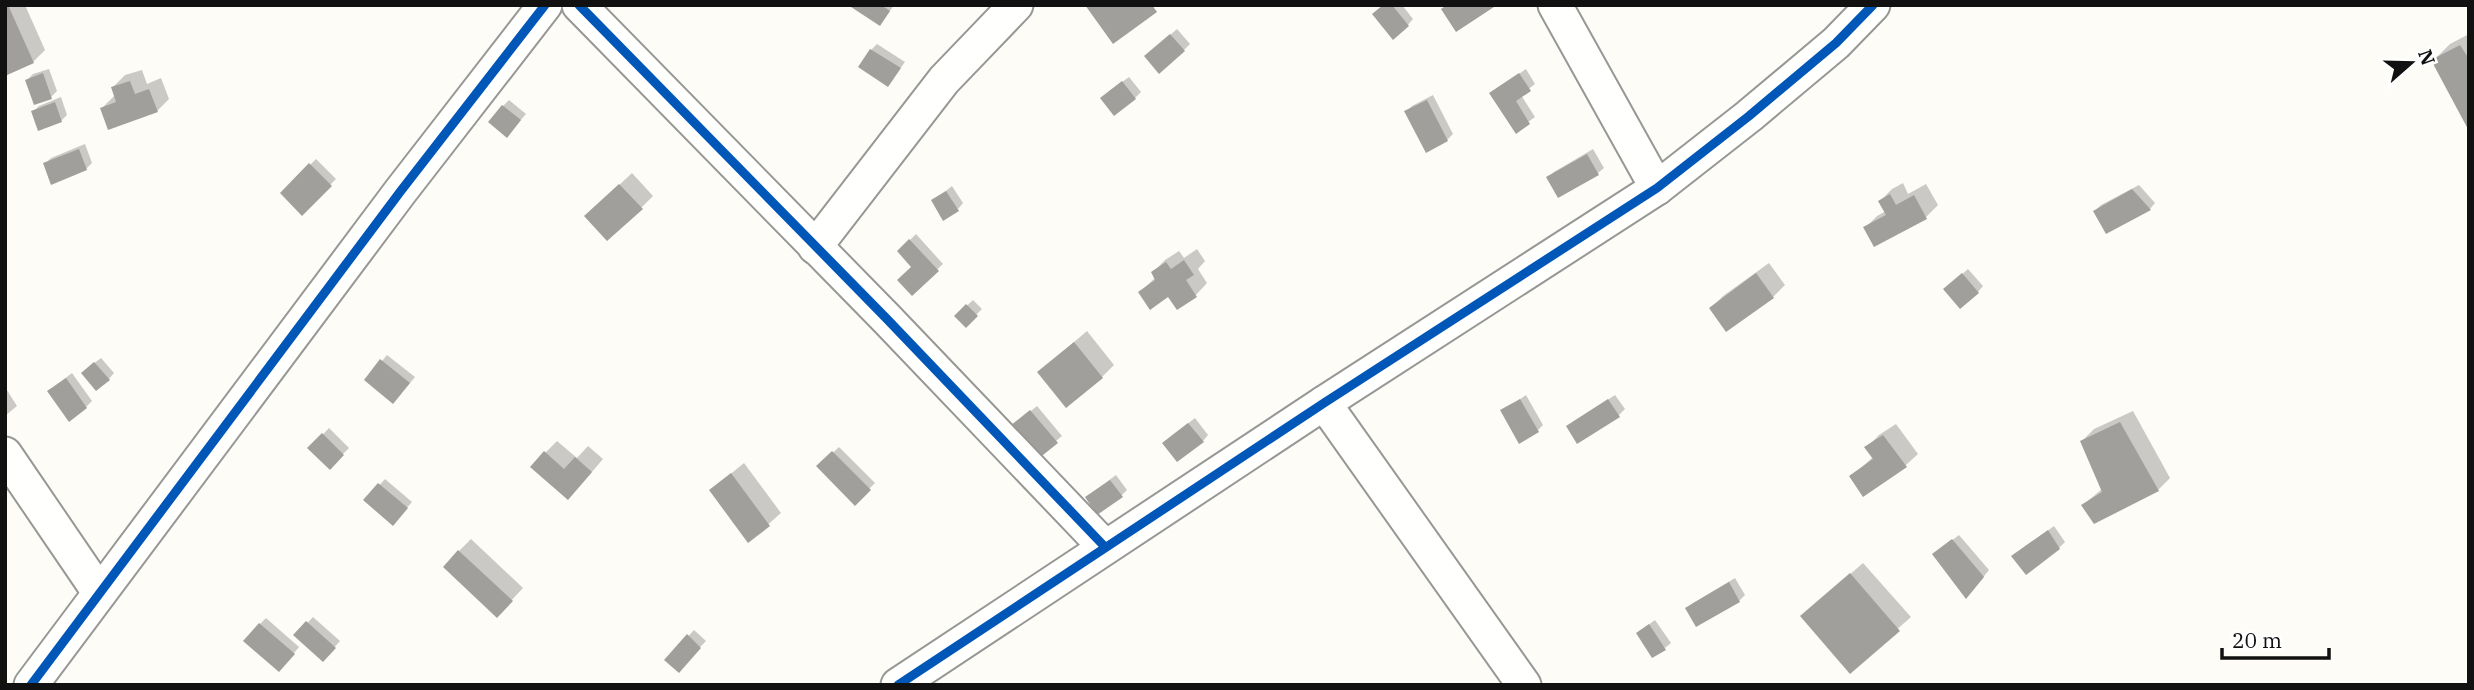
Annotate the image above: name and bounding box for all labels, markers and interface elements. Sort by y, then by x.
north arrow [2376,28,2446,98]
text: N [2413,46,2441,68]
scale bar [2222,616,2329,660]
text: 20 m [2232,626,2282,654]

